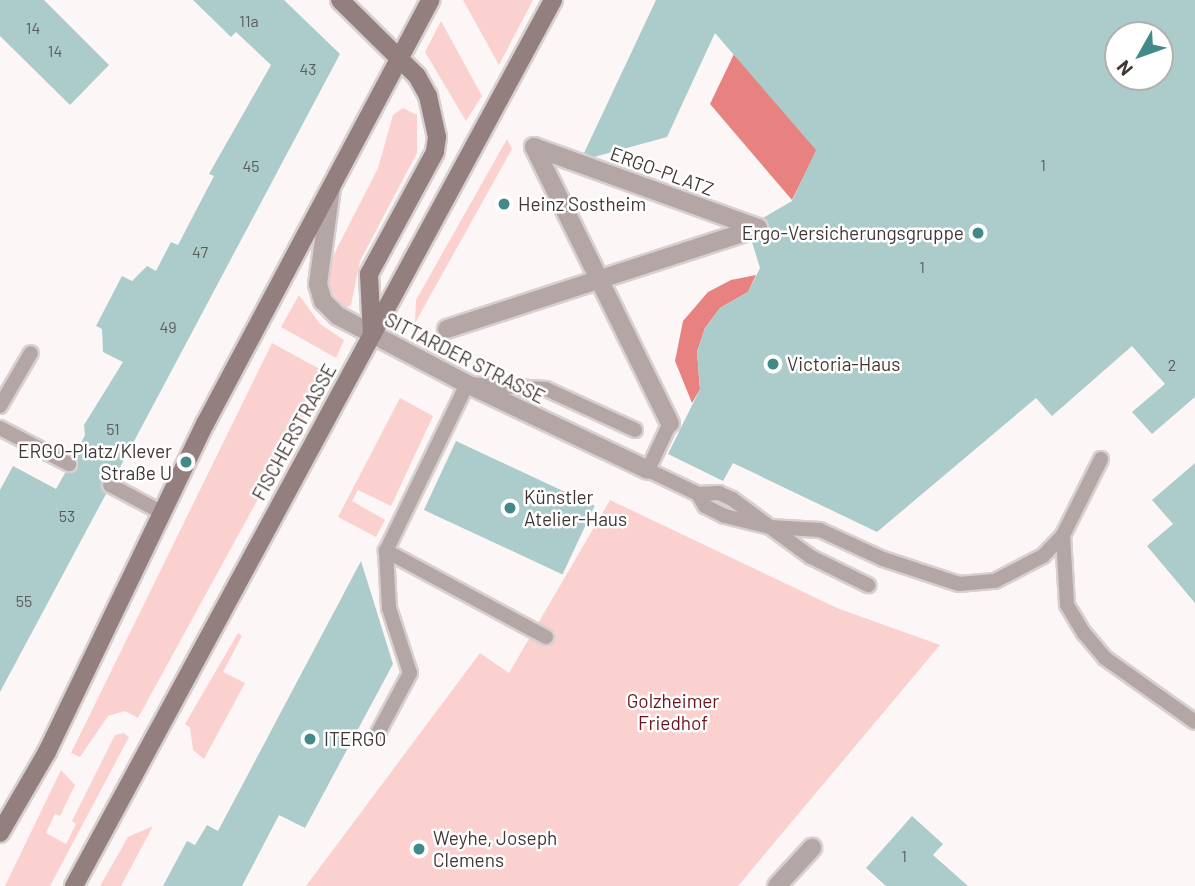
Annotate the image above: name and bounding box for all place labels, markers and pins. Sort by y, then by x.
place label: Heinz Sostheim [518,193,646,215]
marker: Heinz Sostheim [496,196,512,212]
place label: Ergo-Versicherungsgruppe [742,222,964,244]
marker: Ergo-Versicherungsgruppe [970,225,986,241]
place label: Victoria-Haus [787,353,900,375]
marker: Victoria-Haus [765,356,781,372]
place label: ERGO-Platz/Klever Straße U [18,440,172,484]
marker: ERGO-Platz/Klever Straße U [178,454,194,470]
place label: Künstler Atelier-Haus [524,486,627,530]
marker: Künstler Atelier-Haus [502,500,518,516]
place label: ITERGO [324,728,386,750]
marker: ITERGO [302,731,318,747]
place label: Weyhe, Joseph Clemens [433,827,557,871]
marker: Weyhe, Joseph Clemens [411,841,427,857]

